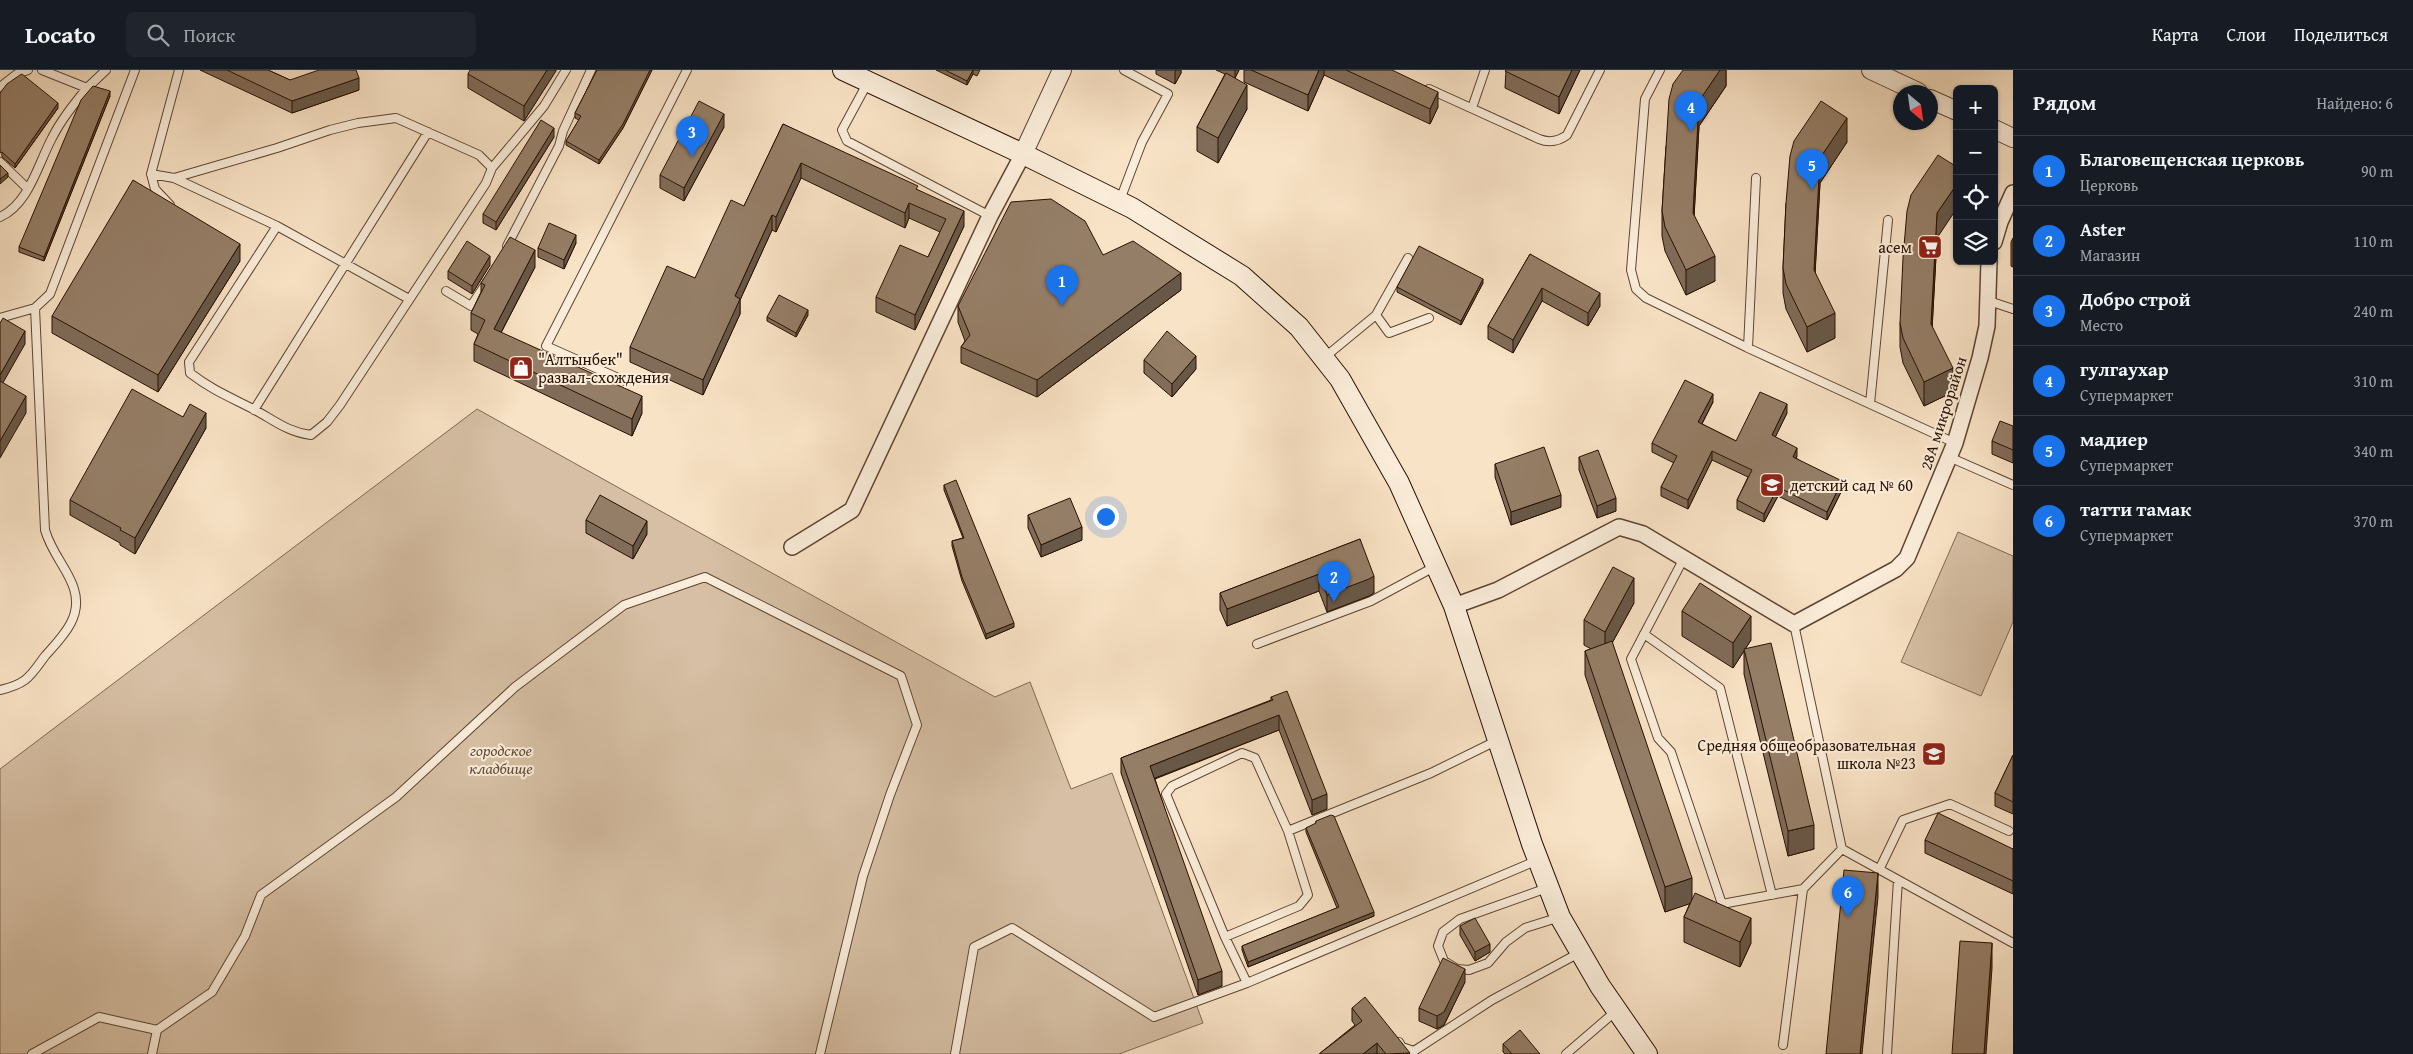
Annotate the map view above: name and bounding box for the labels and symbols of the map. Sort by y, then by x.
north arrow [1893,85,1938,130]
pin: 4 [1675,91,1707,132]
pin: 3 [676,116,708,157]
pin: 5 [1796,149,1828,190]
supermarket icon: асем [1917,234,1943,260]
place label: асем [1878,235,1912,259]
pin: 1 [1046,265,1078,306]
place label: "Алтынбек" развал-схождения [538,347,669,389]
street label: 28А микрорайон [1913,353,1973,473]
shop icon: "Алтынбек" развал-схождения [508,355,534,381]
school or university icon: детский сад № 60 [1759,472,1785,498]
place label: детский сад № 60 [1790,473,1913,497]
your location [1093,504,1119,530]
pin: 2 [1318,561,1350,602]
place label: Средняя общеобразовательная школа №23 [1698,733,1916,775]
park label: городское кладбище [469,738,533,780]
school or university icon: Средняя общеобразовательная школа №23 [1921,741,1947,767]
pin: 6 [1832,876,1864,917]

